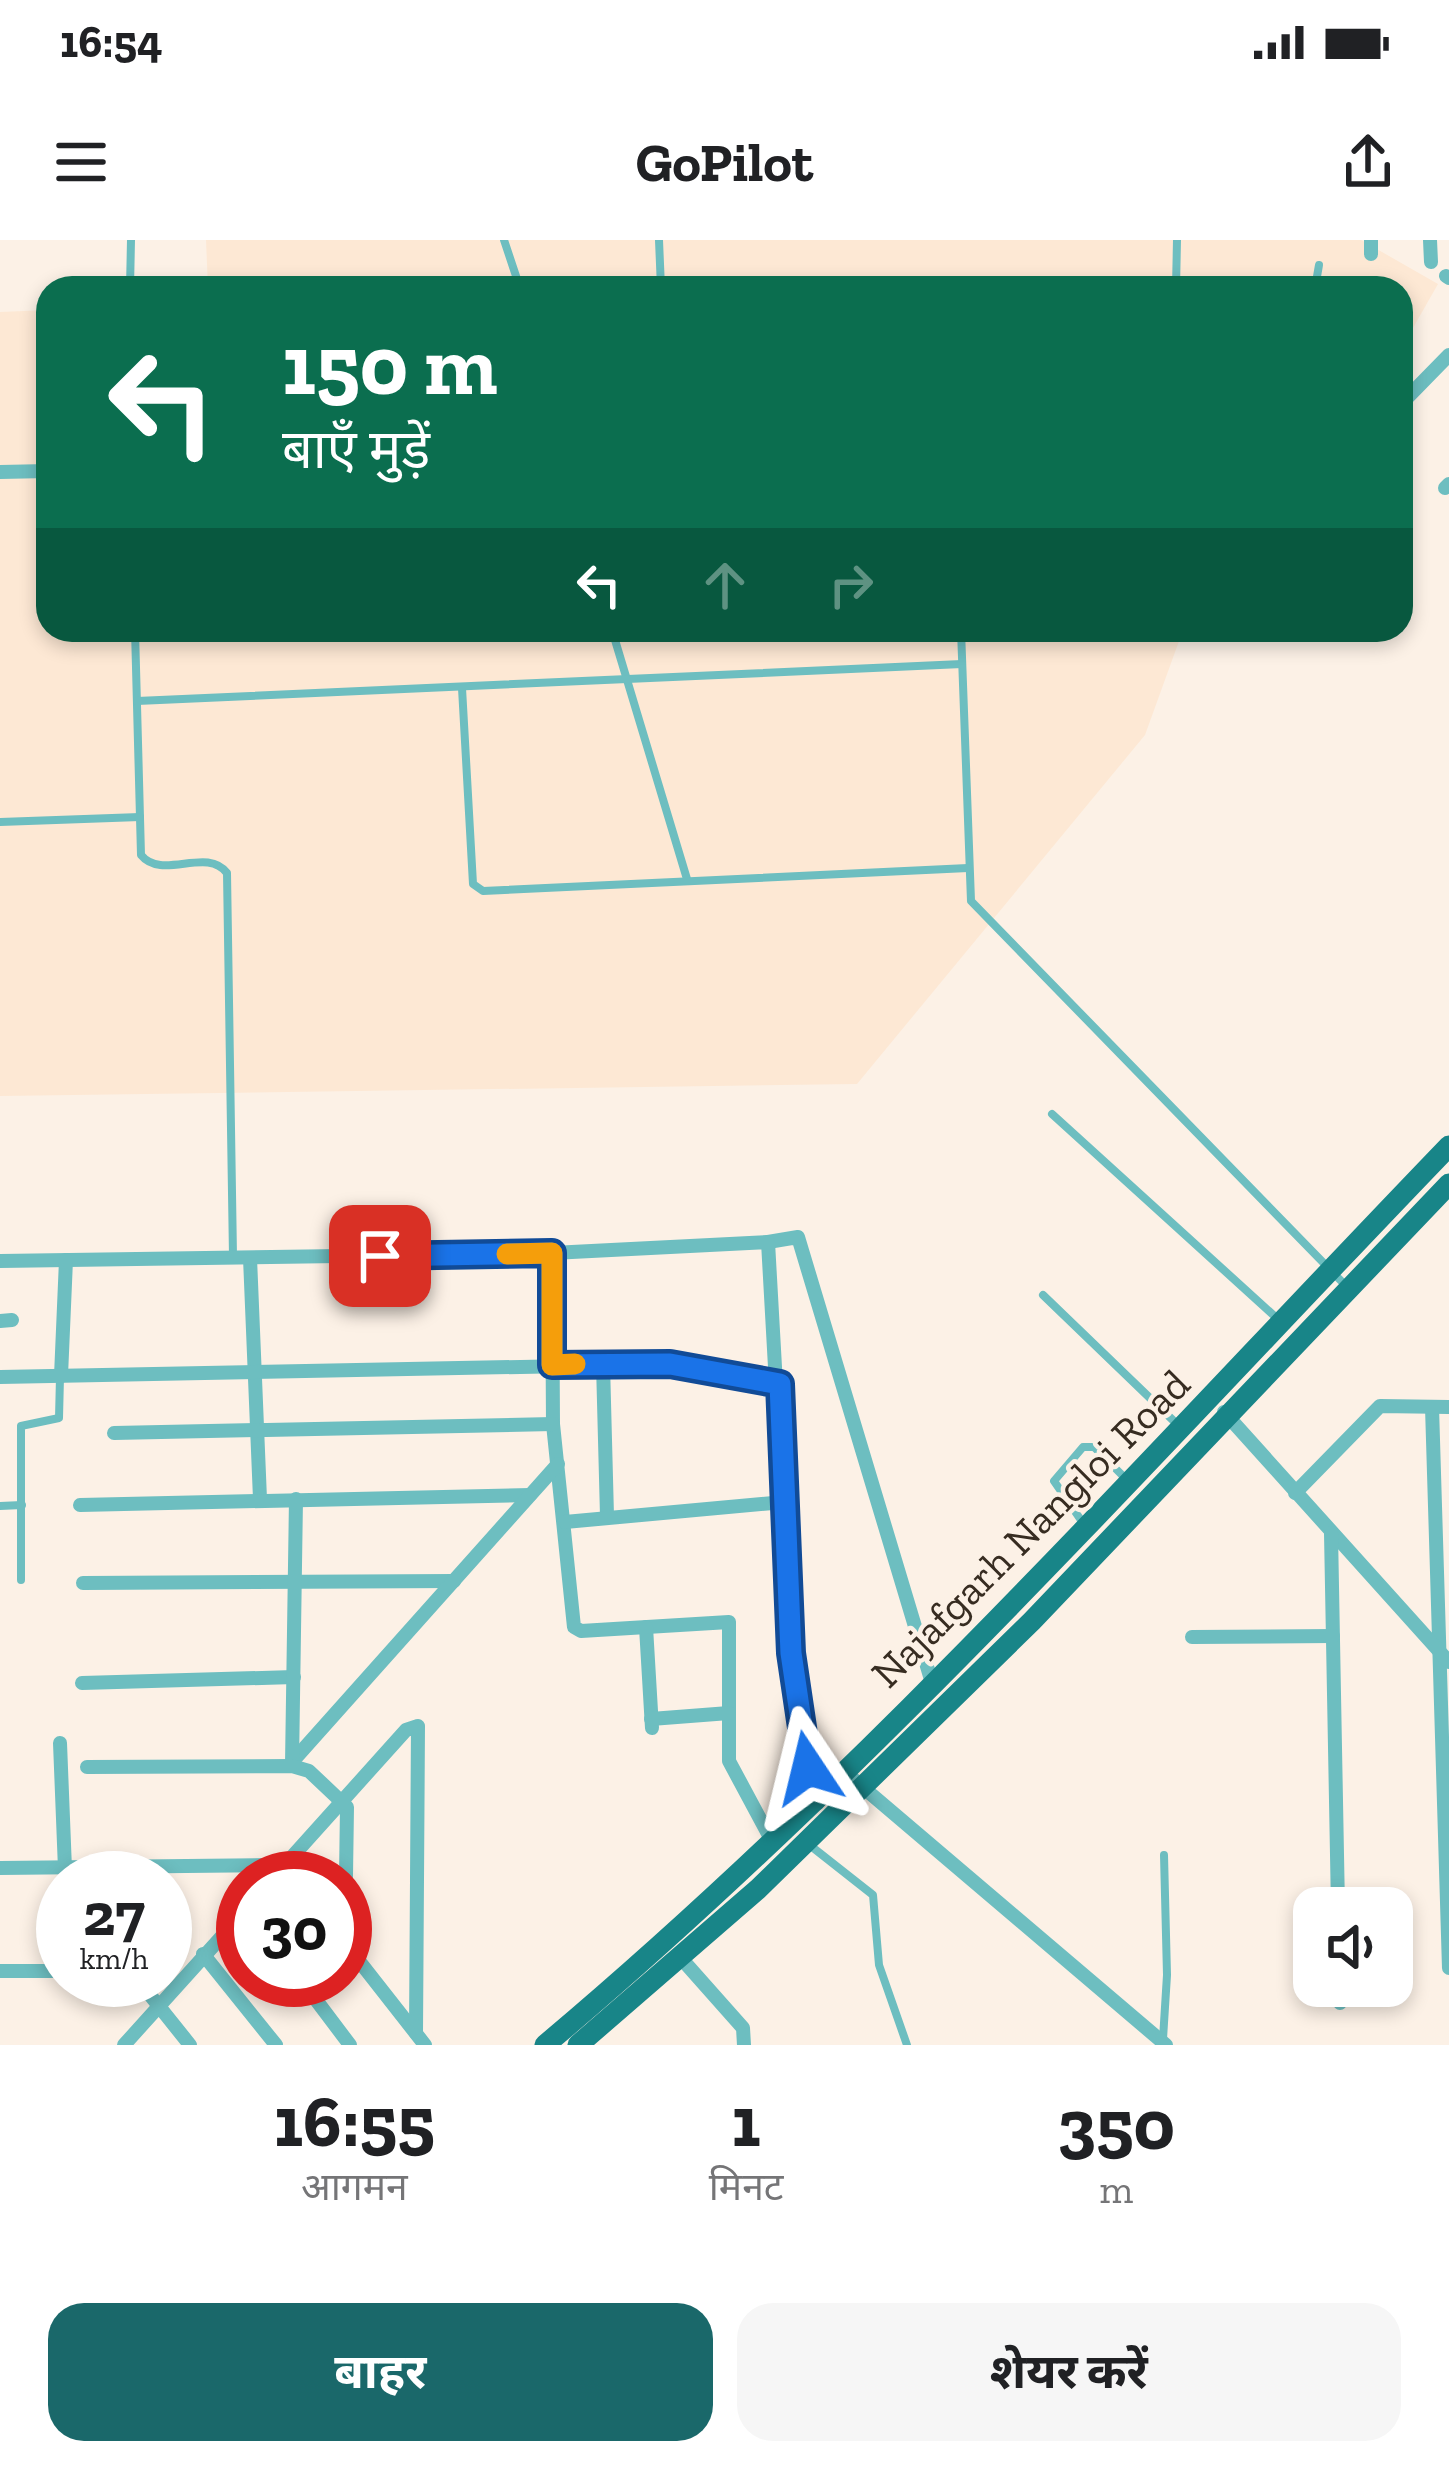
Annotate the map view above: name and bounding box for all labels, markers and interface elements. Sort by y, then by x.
text: 16:54 [60,15,163,69]
icon: menu [48,129,114,195]
icon: share [1335,129,1401,195]
text: GoPilot [636,130,813,195]
text: 150 m [282,315,497,416]
icon: left [84,324,240,480]
text: बाएँ मुड़ें [282,417,430,482]
icon: left [566,552,632,618]
icon: ahead [692,552,758,618]
icon: right [818,552,884,618]
pin [329,1205,431,1307]
icon: arrive [347,1223,413,1289]
street label: Najafgarh Nangloi Road [861,1359,1200,1698]
position arrow [745,1705,871,1831]
speed limit sign: 30 [216,1851,372,2007]
text: 27 [83,1878,145,1950]
map controls [1293,1887,1413,2007]
button: sound [1293,1887,1413,2007]
text: km/h [80,1941,148,1977]
text: 16:55 [274,2078,435,2164]
text: 1 [732,2078,761,2164]
text: 350 [1058,2081,1175,2167]
text: आगमन [301,2163,408,2210]
text: मिनट [709,2163,783,2210]
text: m [1099,2166,1133,2213]
button: बाहर [48,2303,713,2441]
button: शेयर करें [737,2303,1401,2441]

